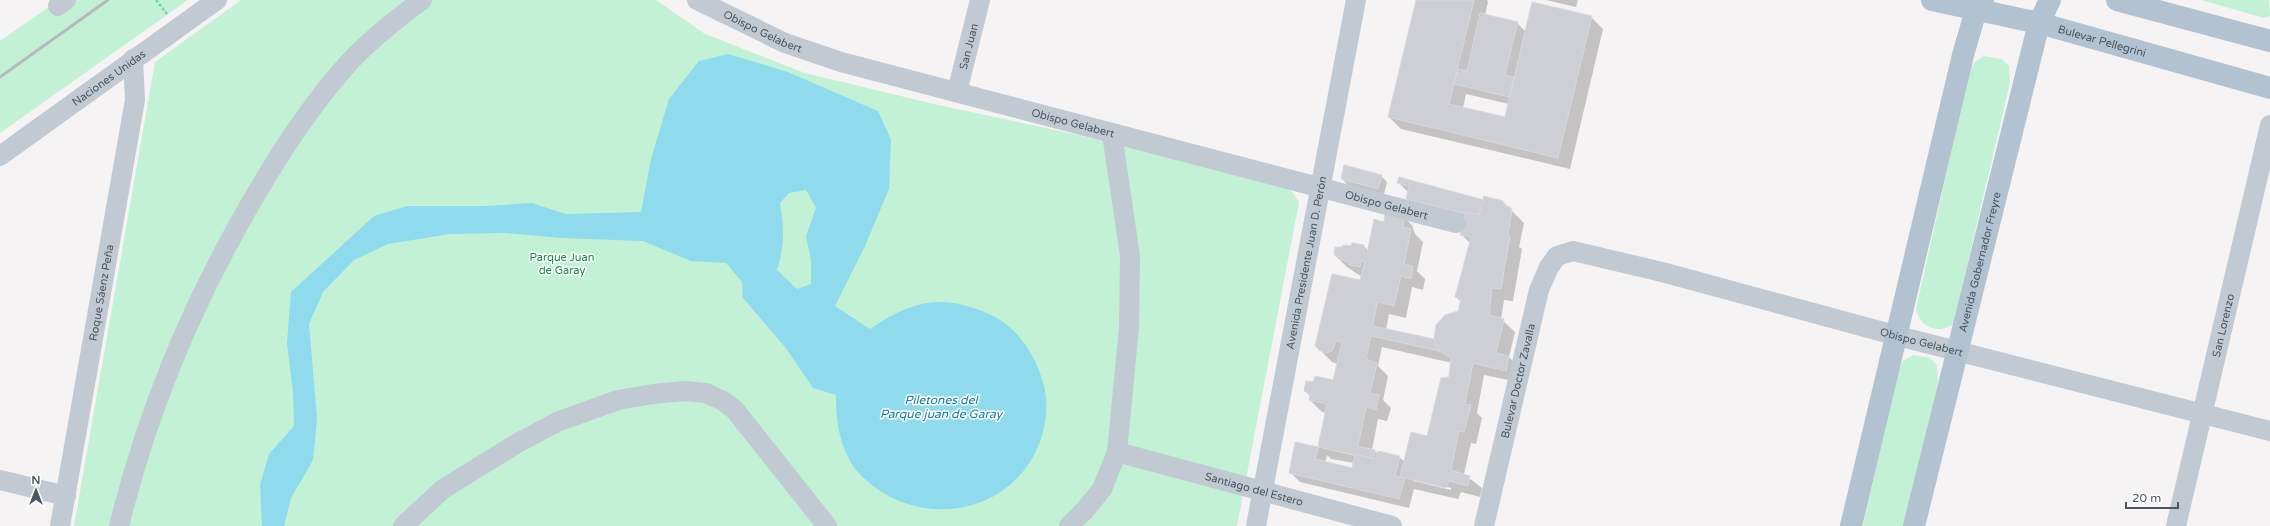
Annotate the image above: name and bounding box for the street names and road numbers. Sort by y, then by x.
street label: Obispo Gelabert [721,8,804,55]
street label: San Juan [957,22,981,71]
street label: Bulevar Pellegrini [2057,23,2147,60]
street label: Naciones Unidas [70,47,148,109]
street label: Obispo Gelabert [1030,106,1116,140]
street label: Avenida Presidente Juan D. Perón [1284,175,1329,351]
street label: Obispo Gelabert [1343,188,1429,222]
street label: Avenida Gobernador Freyre [1956,191,2004,334]
street label: Roque Sáenz Peña [87,243,116,342]
street label: San Lorenzo [2210,292,2237,359]
street label: Bulevar Doctor Zavalla [1499,322,1538,440]
street label: Obispo Gelabert [1878,325,1964,359]
street label: Santiago del Estero [1203,470,1305,509]

